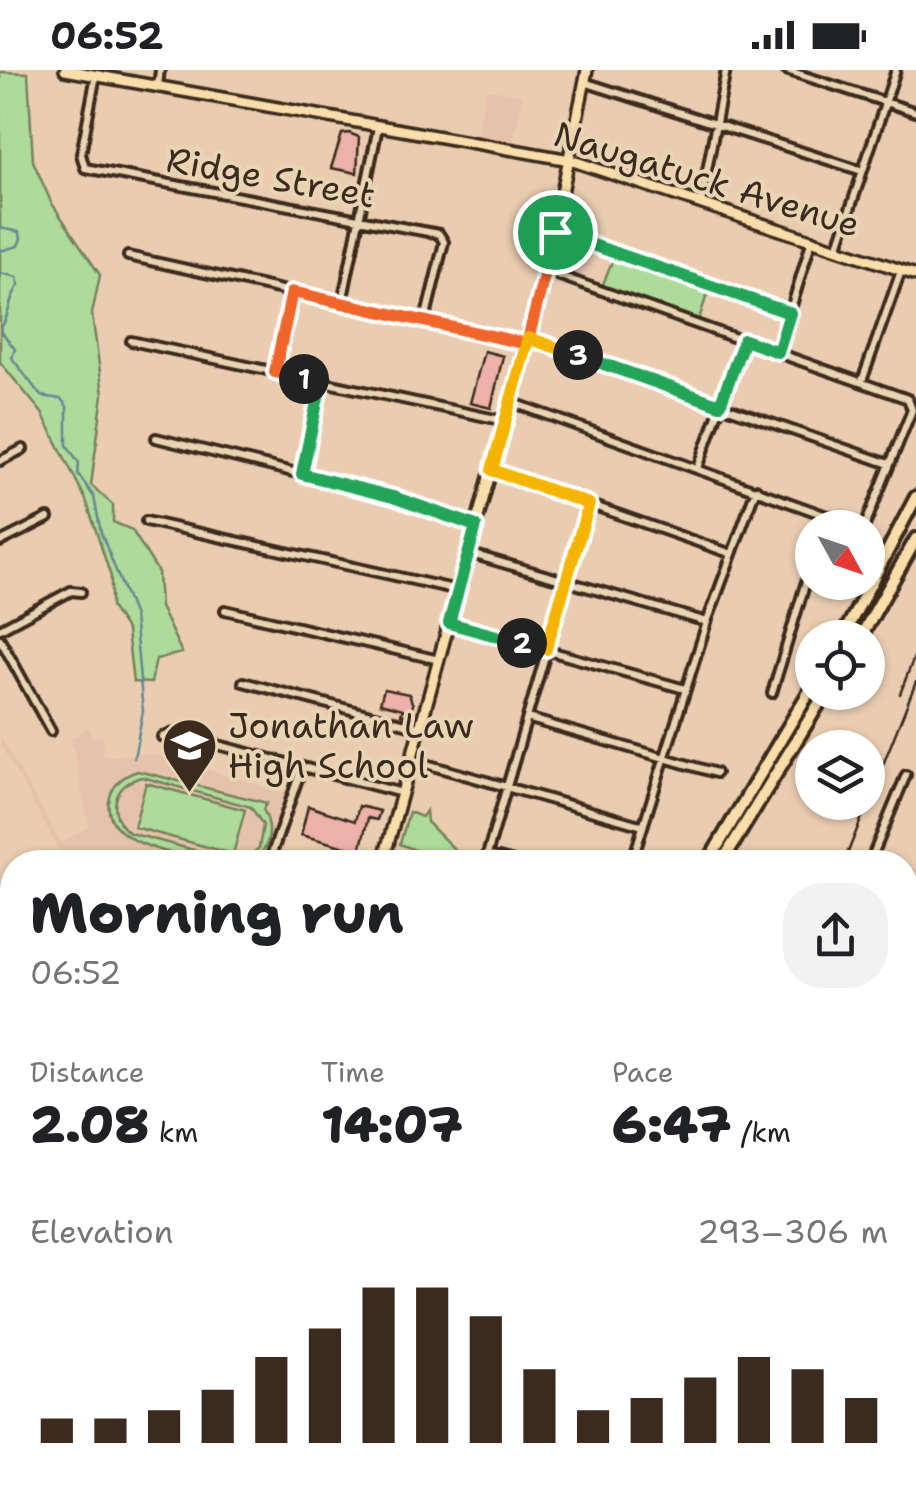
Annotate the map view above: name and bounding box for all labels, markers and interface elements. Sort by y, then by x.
text: 06:52 [50,10,164,61]
street label: Naugatuck Avenue [548,110,866,248]
street label: Ridge Street [163,136,379,218]
pin [513,190,598,275]
icon: arrive [528,205,583,260]
pin: 3 [553,330,603,380]
text: 3 [568,336,588,374]
pin: 1 [279,354,329,404]
text: 1 [298,360,310,398]
north arrow [795,510,885,600]
map controls [795,510,885,820]
pin: 2 [497,618,547,668]
button: locate [795,620,885,710]
text: 2 [512,624,532,662]
place label: Jonathan Law High School [228,702,474,789]
school or university icon: Jonathan Law High School [159,715,219,794]
button: layers [795,730,885,820]
text: Morning run [30,876,404,950]
button: share [783,883,888,988]
text: 06:52 [30,951,122,994]
text: Distance [30,1053,145,1091]
text: Time [321,1053,385,1091]
text: Pace [612,1053,674,1091]
text: 2.08 [30,1091,149,1158]
text: 14:07 [321,1091,463,1158]
text: 6:47 [612,1091,731,1158]
text: km [149,1113,198,1151]
text: /km [731,1113,791,1151]
text: Elevation [30,1210,173,1253]
text: 293–306 m [697,1210,888,1253]

